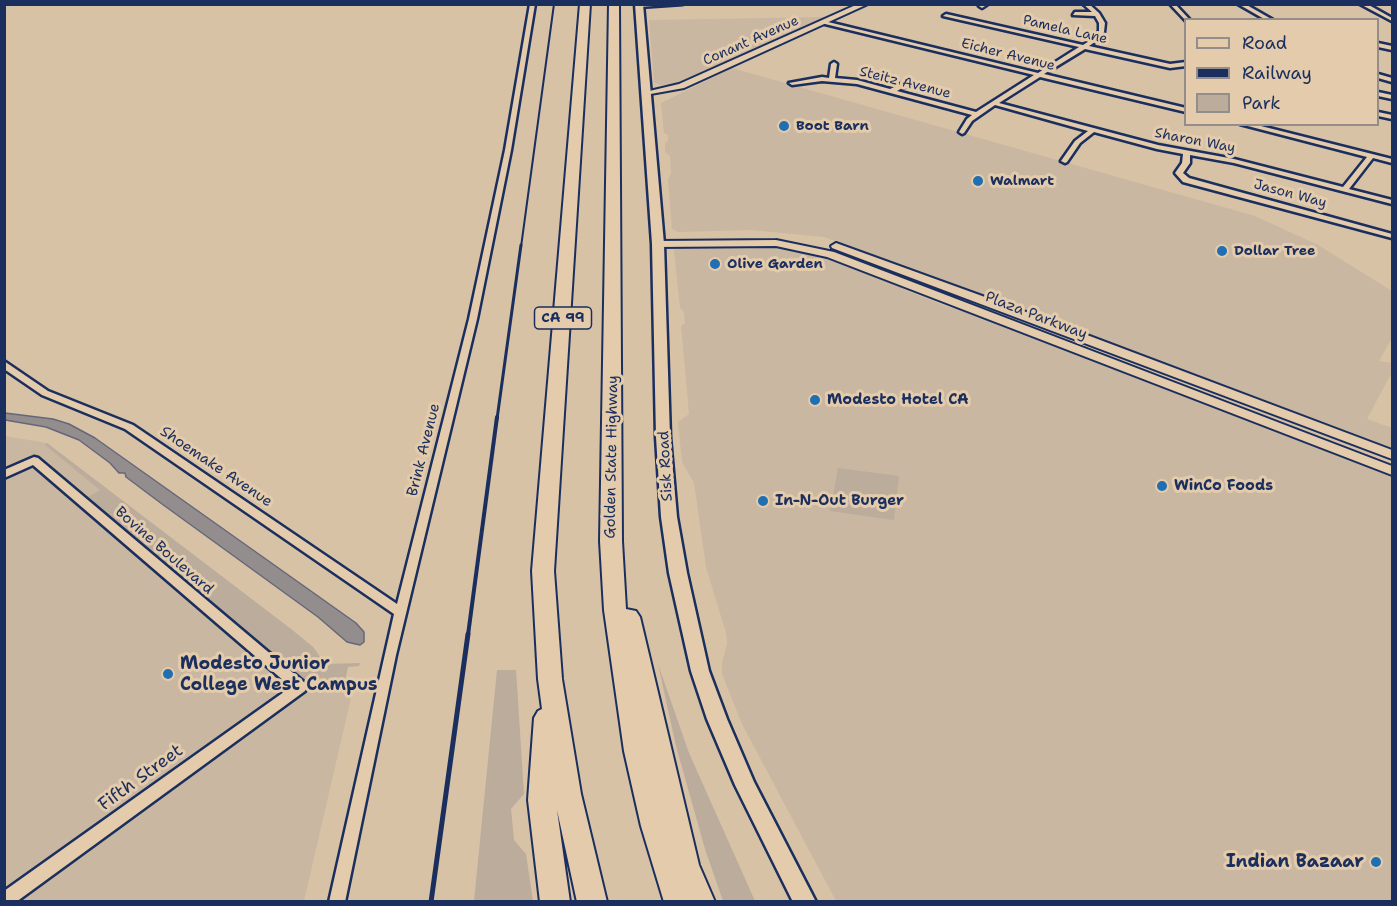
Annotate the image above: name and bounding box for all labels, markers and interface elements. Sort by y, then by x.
street label: Conant Avenue [701,12,801,70]
street label: Pamela Lane [1021,12,1109,48]
legend [1184,18,1379,126]
text: Road [1242,31,1287,55]
street label: Eicher Avenue [959,35,1057,75]
text: Railway [1242,61,1312,85]
street label: Steitz Avenue [858,64,952,102]
text: Park [1242,91,1281,115]
place label: Boot Barn [796,118,869,134]
marker: Boot Barn [777,119,791,133]
street label: Sharon Way [1153,125,1237,157]
place label: Walmart [990,173,1054,189]
marker: Walmart [971,174,985,188]
street label: Jason Way [1252,176,1328,212]
place label: Dollar Tree [1234,243,1315,259]
marker: Dollar Tree [1215,244,1229,258]
place label: Olive Garden [727,256,823,272]
marker: Olive Garden [708,257,722,271]
street label: Plaza Parkway [982,288,1090,344]
road number: CA 99 [534,307,592,329]
street label: Golden State Highway [602,375,622,539]
place label: Modesto Hotel CA [827,391,969,409]
marker: Modesto Hotel CA [808,393,822,407]
street label: Brink Avenue [404,402,444,498]
street label: Shoemake Avenue [156,423,276,511]
street label: Sisk Road [655,430,677,502]
place label: WinCo Foods [1174,477,1273,495]
marker: WinCo Foods [1155,479,1169,493]
place label: In-N-Out Burger [775,492,904,510]
marker: In-N-Out Burger [756,494,770,508]
street label: Bovine Boulevard [111,503,217,599]
place label: Modesto Junior College West Campus [180,653,378,696]
marker: Modesto Junior College West Campus [161,667,175,681]
street label: Fifth Street [95,740,187,816]
place label: Indian Bazaar [1226,851,1364,873]
marker: Indian Bazaar [1369,855,1383,869]

